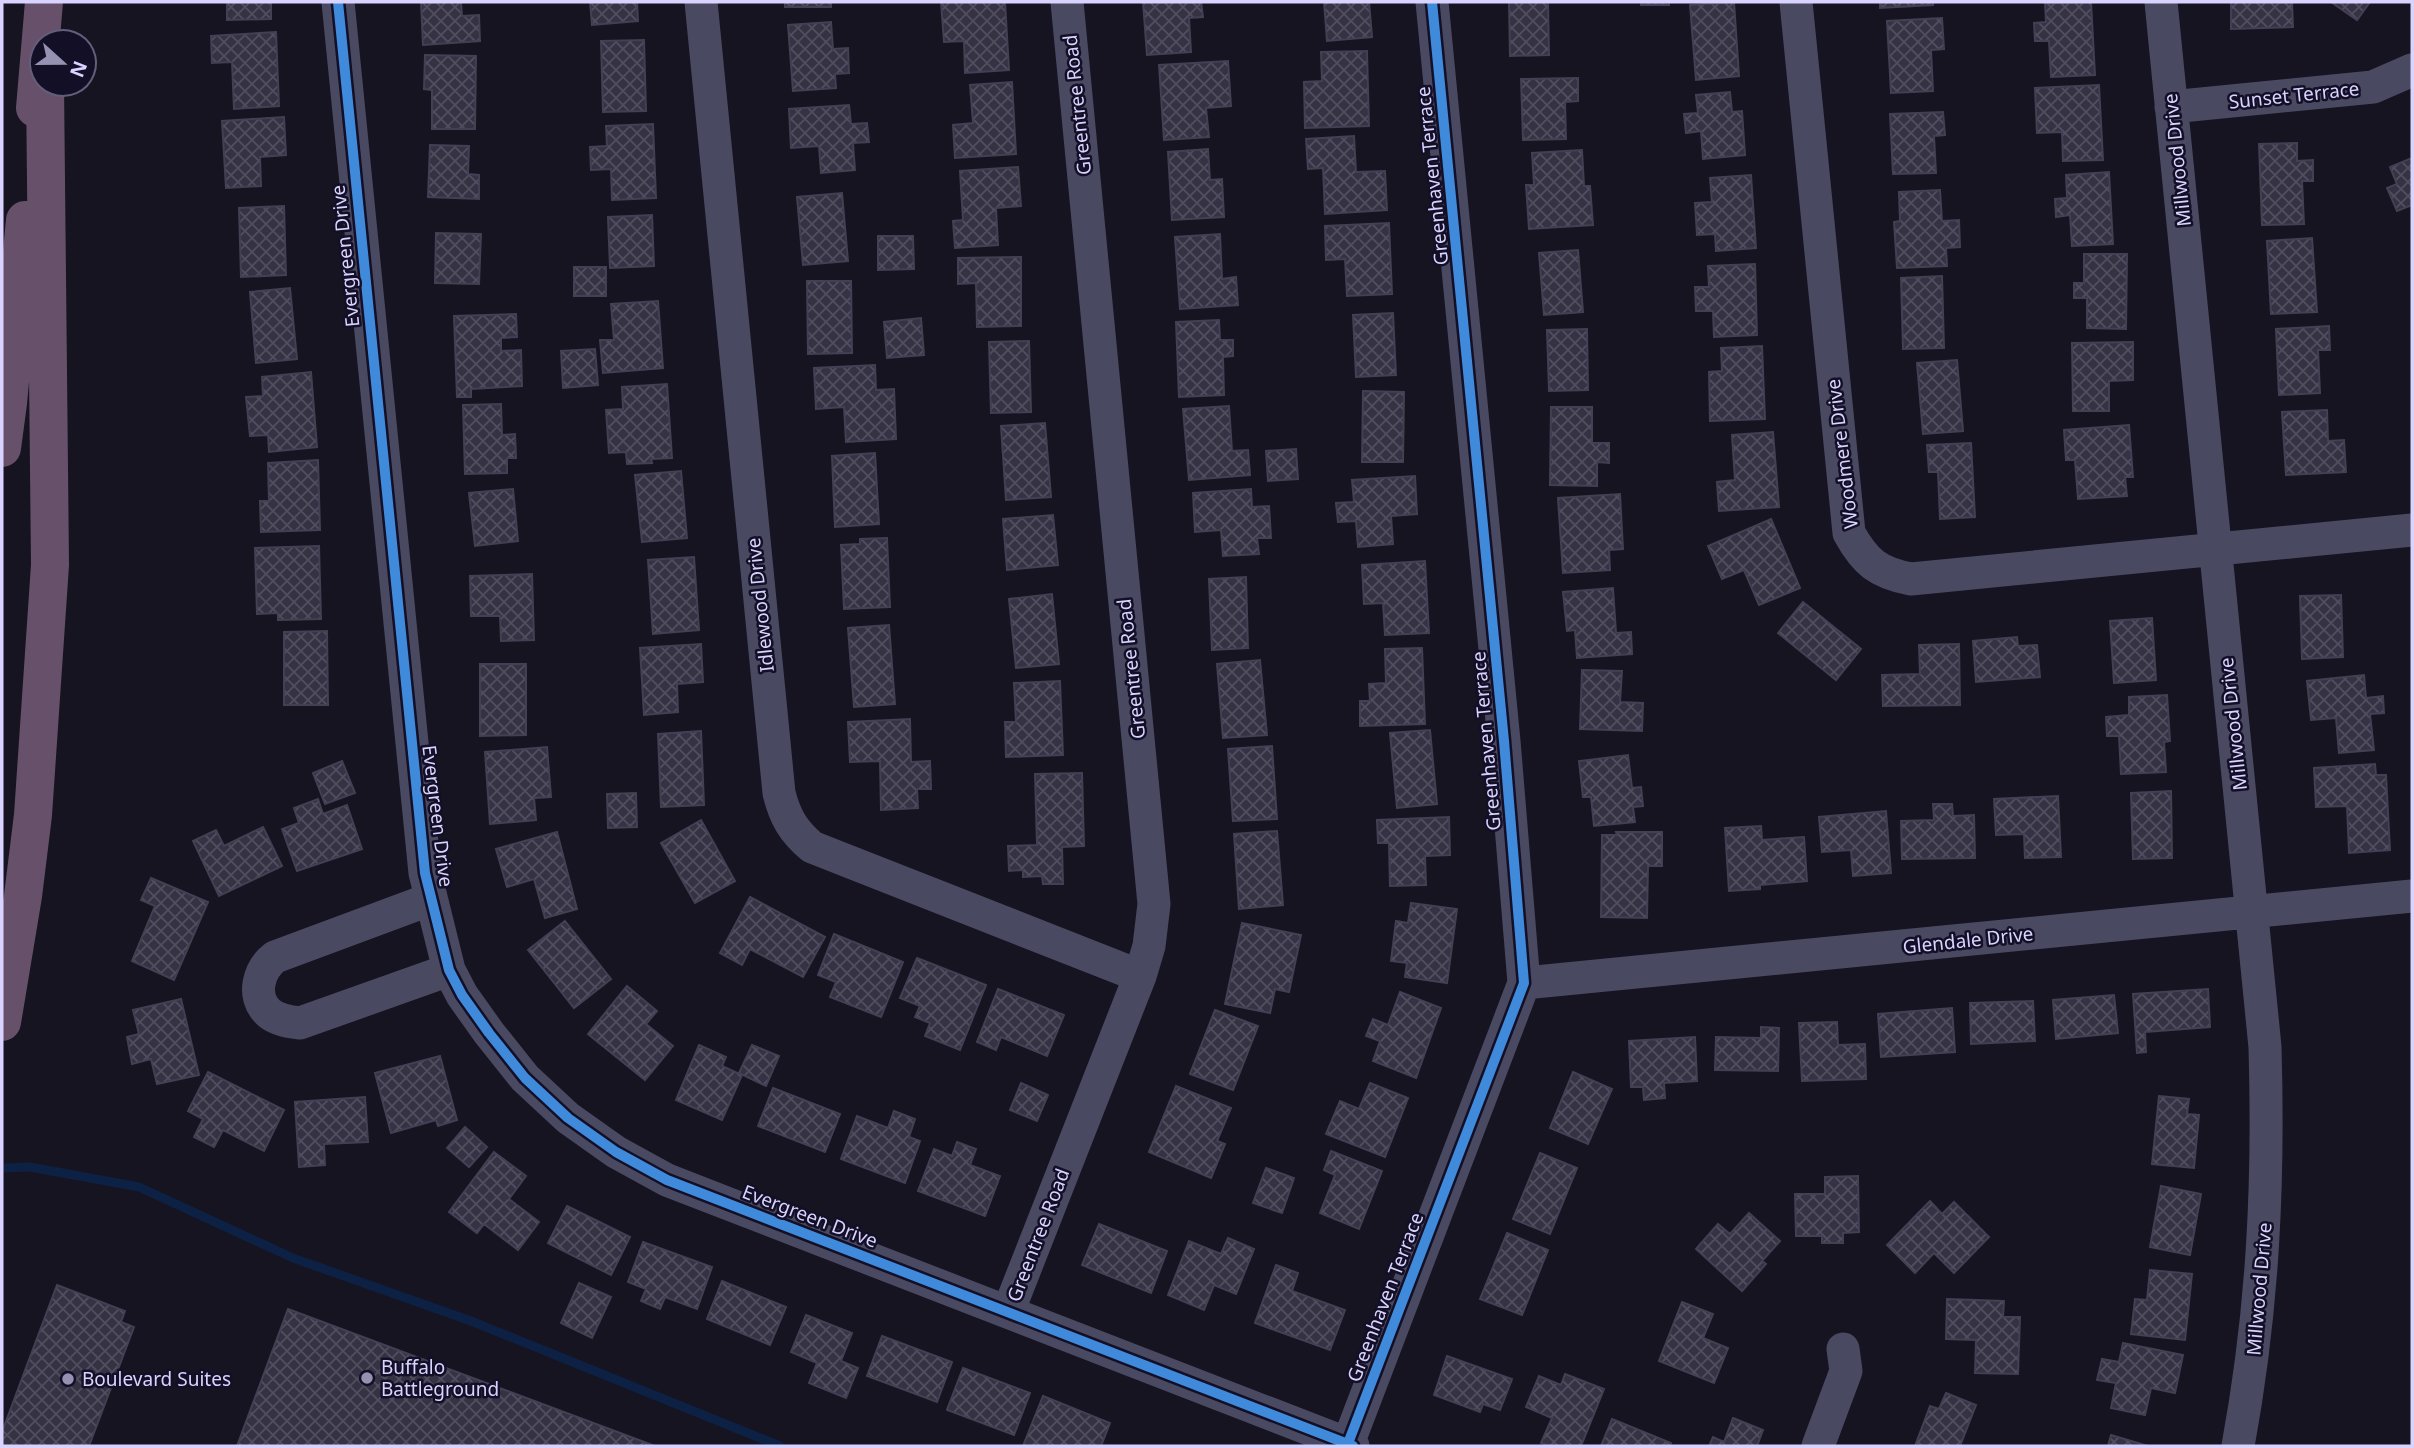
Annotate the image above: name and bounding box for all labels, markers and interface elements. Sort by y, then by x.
north arrow [28,28,98,98]
street label: Greentree Road [1057,34,1097,176]
text: N [64,57,94,81]
street label: Sunset Terrace [2227,75,2361,115]
street label: Greenhaven Terrace [1410,85,1454,267]
street label: Millwood Drive [2157,92,2197,228]
street label: Evergreen Drive [325,184,365,328]
street label: Woodmere Drive [1820,378,1864,530]
street label: Idlewood Drive [740,537,780,673]
street label: Greentree Road [1111,598,1151,740]
street label: Greenhaven Terrace [1465,650,1507,832]
street label: Millwood Drive [2213,656,2253,792]
street label: Evergreen Drive [416,744,460,888]
street label: Glendale Drive [1901,920,2035,960]
street label: Greentree Road [1001,1165,1075,1305]
street label: Evergreen Drive [739,1178,881,1254]
street label: Greenhaven Terrace [1341,1208,1429,1386]
street label: Millwood Drive [2240,1221,2278,1357]
place label: Buffalo Battleground [381,1354,499,1402]
place label: Boulevard Suites [82,1366,231,1392]
marker: Buffalo Battleground [359,1370,375,1386]
marker: Boulevard Suites [60,1371,76,1387]

